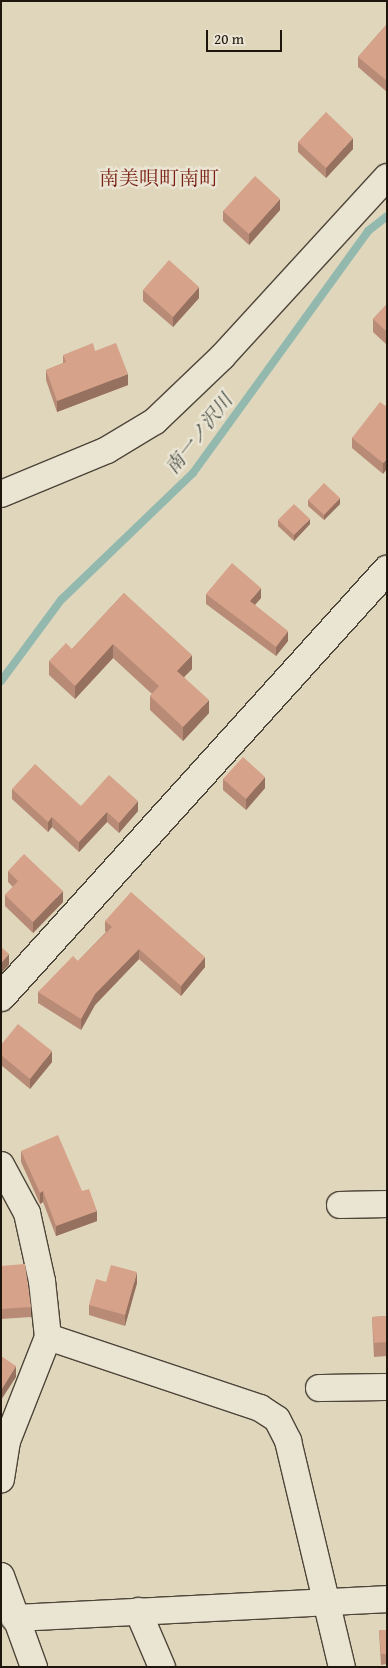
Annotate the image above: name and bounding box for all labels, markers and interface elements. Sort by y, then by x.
scale bar [208,20,284,52]
text: 20 m [214,28,244,49]
district label: 南美唄町南町 [99,165,219,189]
water label: 南一ノ沢川 [161,390,237,478]

